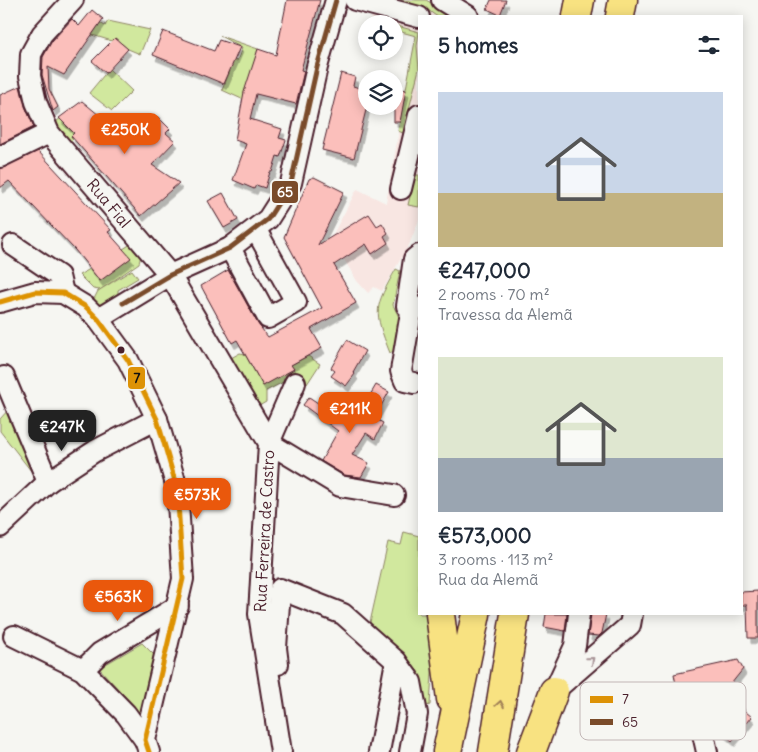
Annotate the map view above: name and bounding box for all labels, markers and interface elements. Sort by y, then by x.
map controls [358,15,403,115]
button: locate [358,15,403,60]
icon: filters [695,31,723,59]
text: 5 homes [438,32,518,59]
button: layers [358,70,403,115]
pin: €250K [90,112,160,155]
text: €250K [101,119,149,139]
icon: home [536,124,626,214]
street label: Rua Fial [83,174,135,232]
line badge: 65 [271,180,299,204]
text: 65 [277,183,293,201]
text: €247,000 [438,257,531,284]
text: 2 rooms · 70 m² [438,284,550,304]
text: Travessa da Alemã [438,304,573,324]
unlabelled marker [116,345,126,355]
line badge: 7 [127,366,146,390]
text: 7 [134,369,141,387]
icon: home [536,389,626,479]
pin: €211K [315,392,385,434]
text: €211K [329,398,371,418]
pin: €247K [27,410,97,452]
text: €247K [39,416,85,436]
street label: Rua Ferreira de Castro [250,449,278,613]
pin: €573K [162,478,232,520]
text: €573K [174,484,220,504]
text: €573,000 [438,522,532,549]
text: 3 rooms · 113 m² [438,549,553,569]
text: Rua da Alemã [438,569,538,589]
pin: €563K [83,580,153,622]
text: €563K [94,586,142,606]
one-way arrow [586,656,595,665]
legend [580,682,746,740]
text: 7 [622,690,629,708]
one-way arrow [494,699,504,708]
text: 65 [622,713,638,731]

